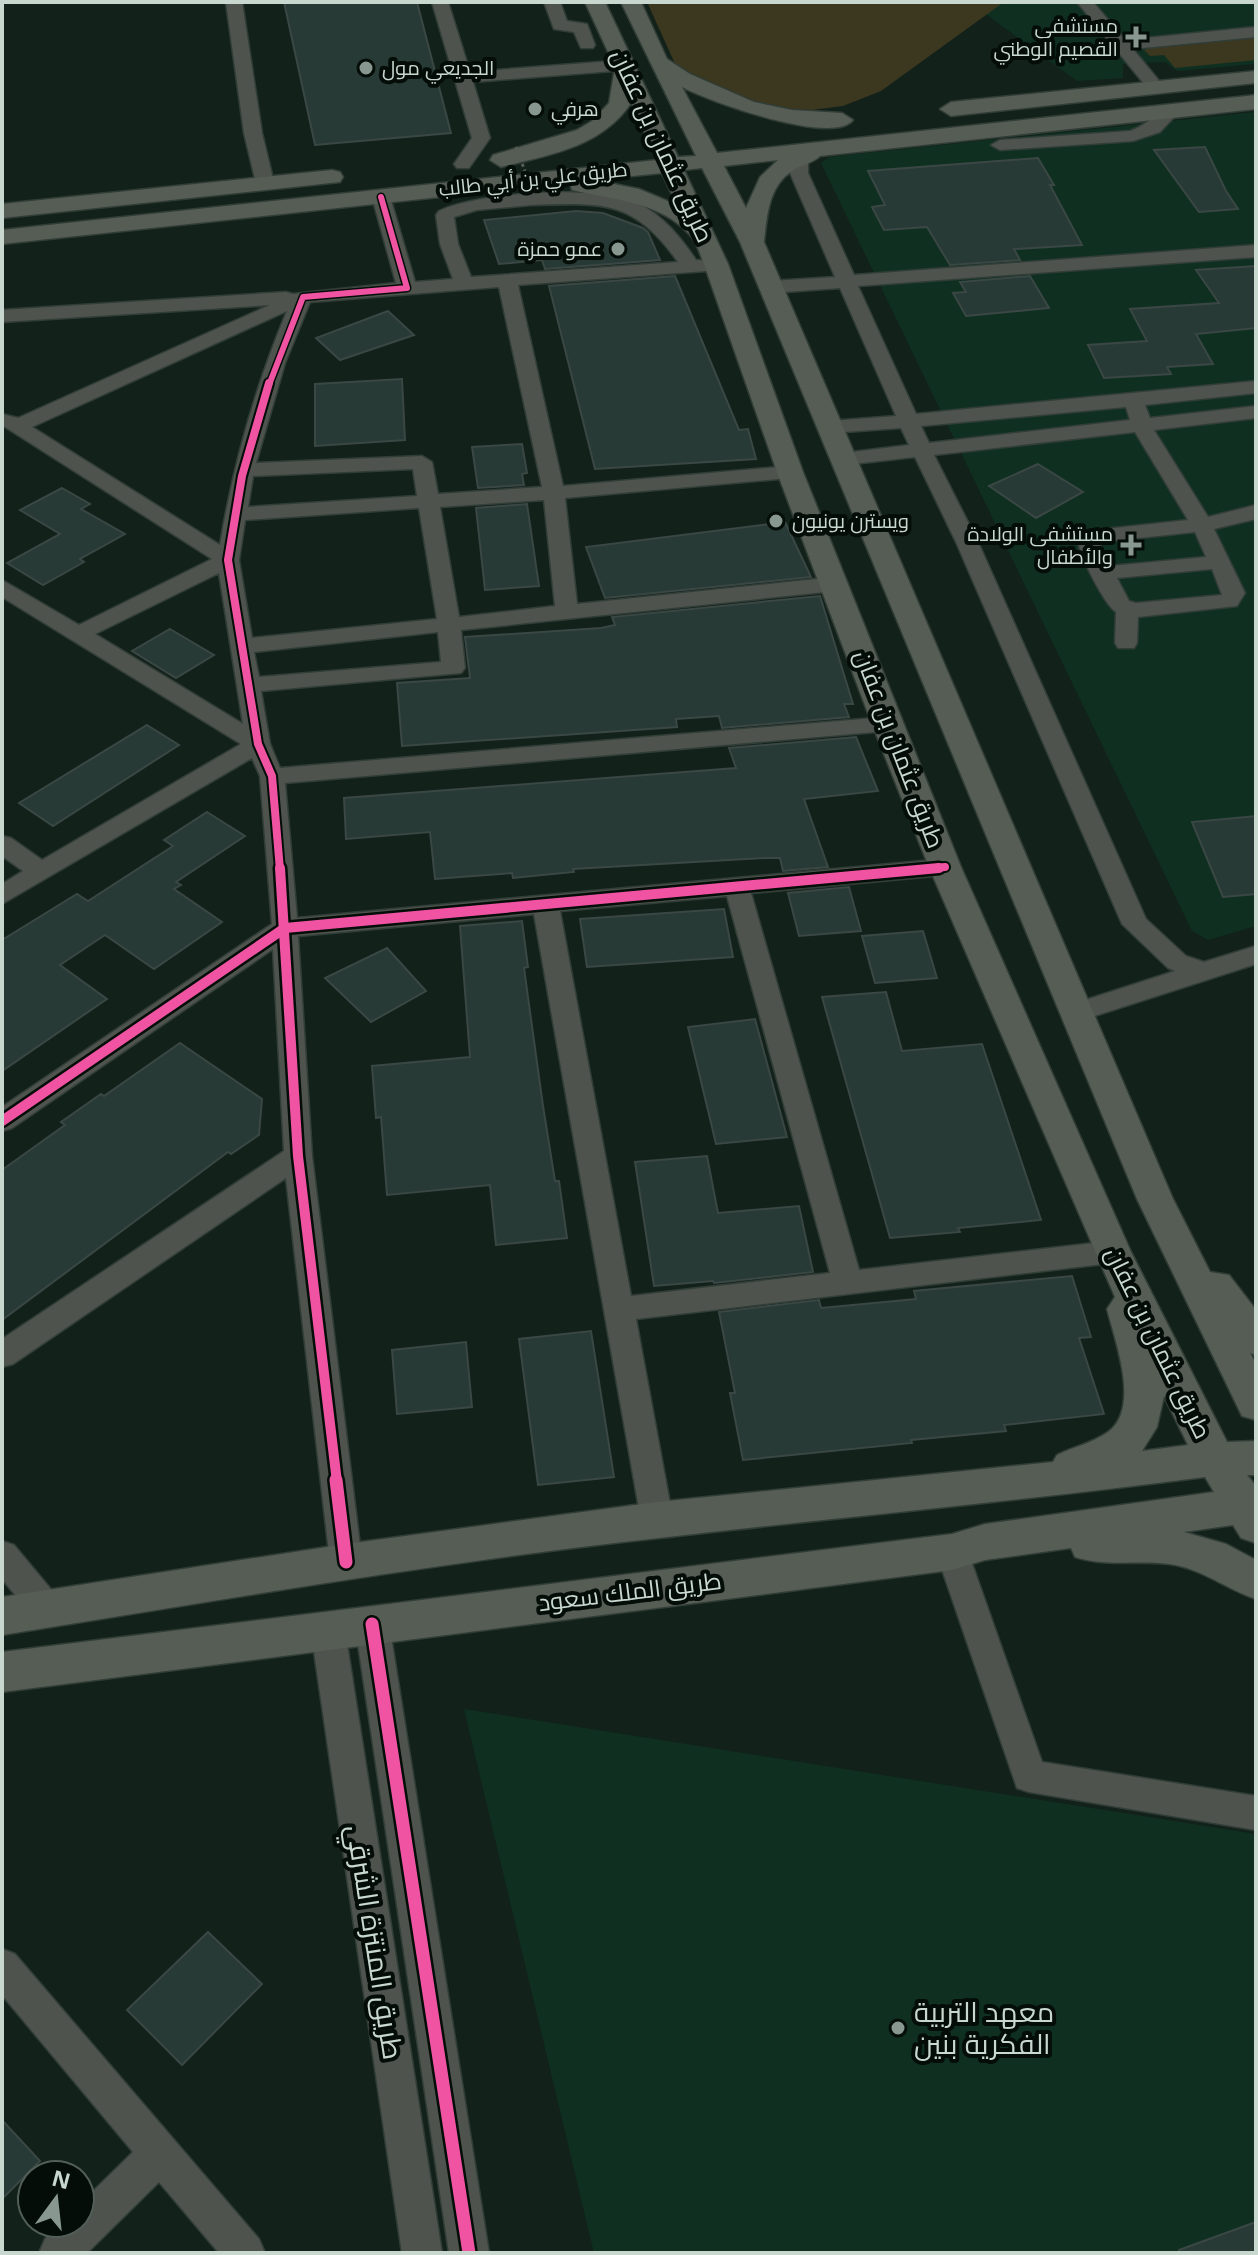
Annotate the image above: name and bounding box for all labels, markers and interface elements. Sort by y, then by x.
place label: مستشفي القصيم الوطني [994,12,1118,65]
marker: مستشفي القصيم الوطني [1125,26,1147,48]
street label: طريق عثمان بن عفان [604,43,723,247]
place label: الجديعي مول [382,54,494,84]
marker: الجديعي مول [357,59,375,77]
place label: هرفي [551,95,599,125]
marker: هرفي [526,100,544,118]
street label: طريق علي بن أبي طالب [437,155,629,205]
place label: عمو حمزة [518,235,602,262]
marker: عمو حمزة [609,240,627,258]
place label: ويسترن يونيون [792,507,909,534]
marker: ويسترن يونيون [767,512,785,530]
place label: مستشفى الولادة والأطفال [968,520,1113,570]
marker: مستشفى الولادة والأطفال [1120,534,1142,556]
street label: طريق عثمان بن عفان [847,645,953,852]
street label: طريق عثمان بن عفان [1099,1241,1220,1444]
street label: طريق الملك سعود [536,1563,723,1618]
street label: طريق المنتزة الشرقي [335,1822,413,2063]
place label: معهد التربية الفكرية بنين [914,1992,1054,2062]
marker: معهد التربية الفكرية بنين [889,2019,907,2037]
north arrow [16,2159,96,2239]
text: N [49,2162,74,2196]

